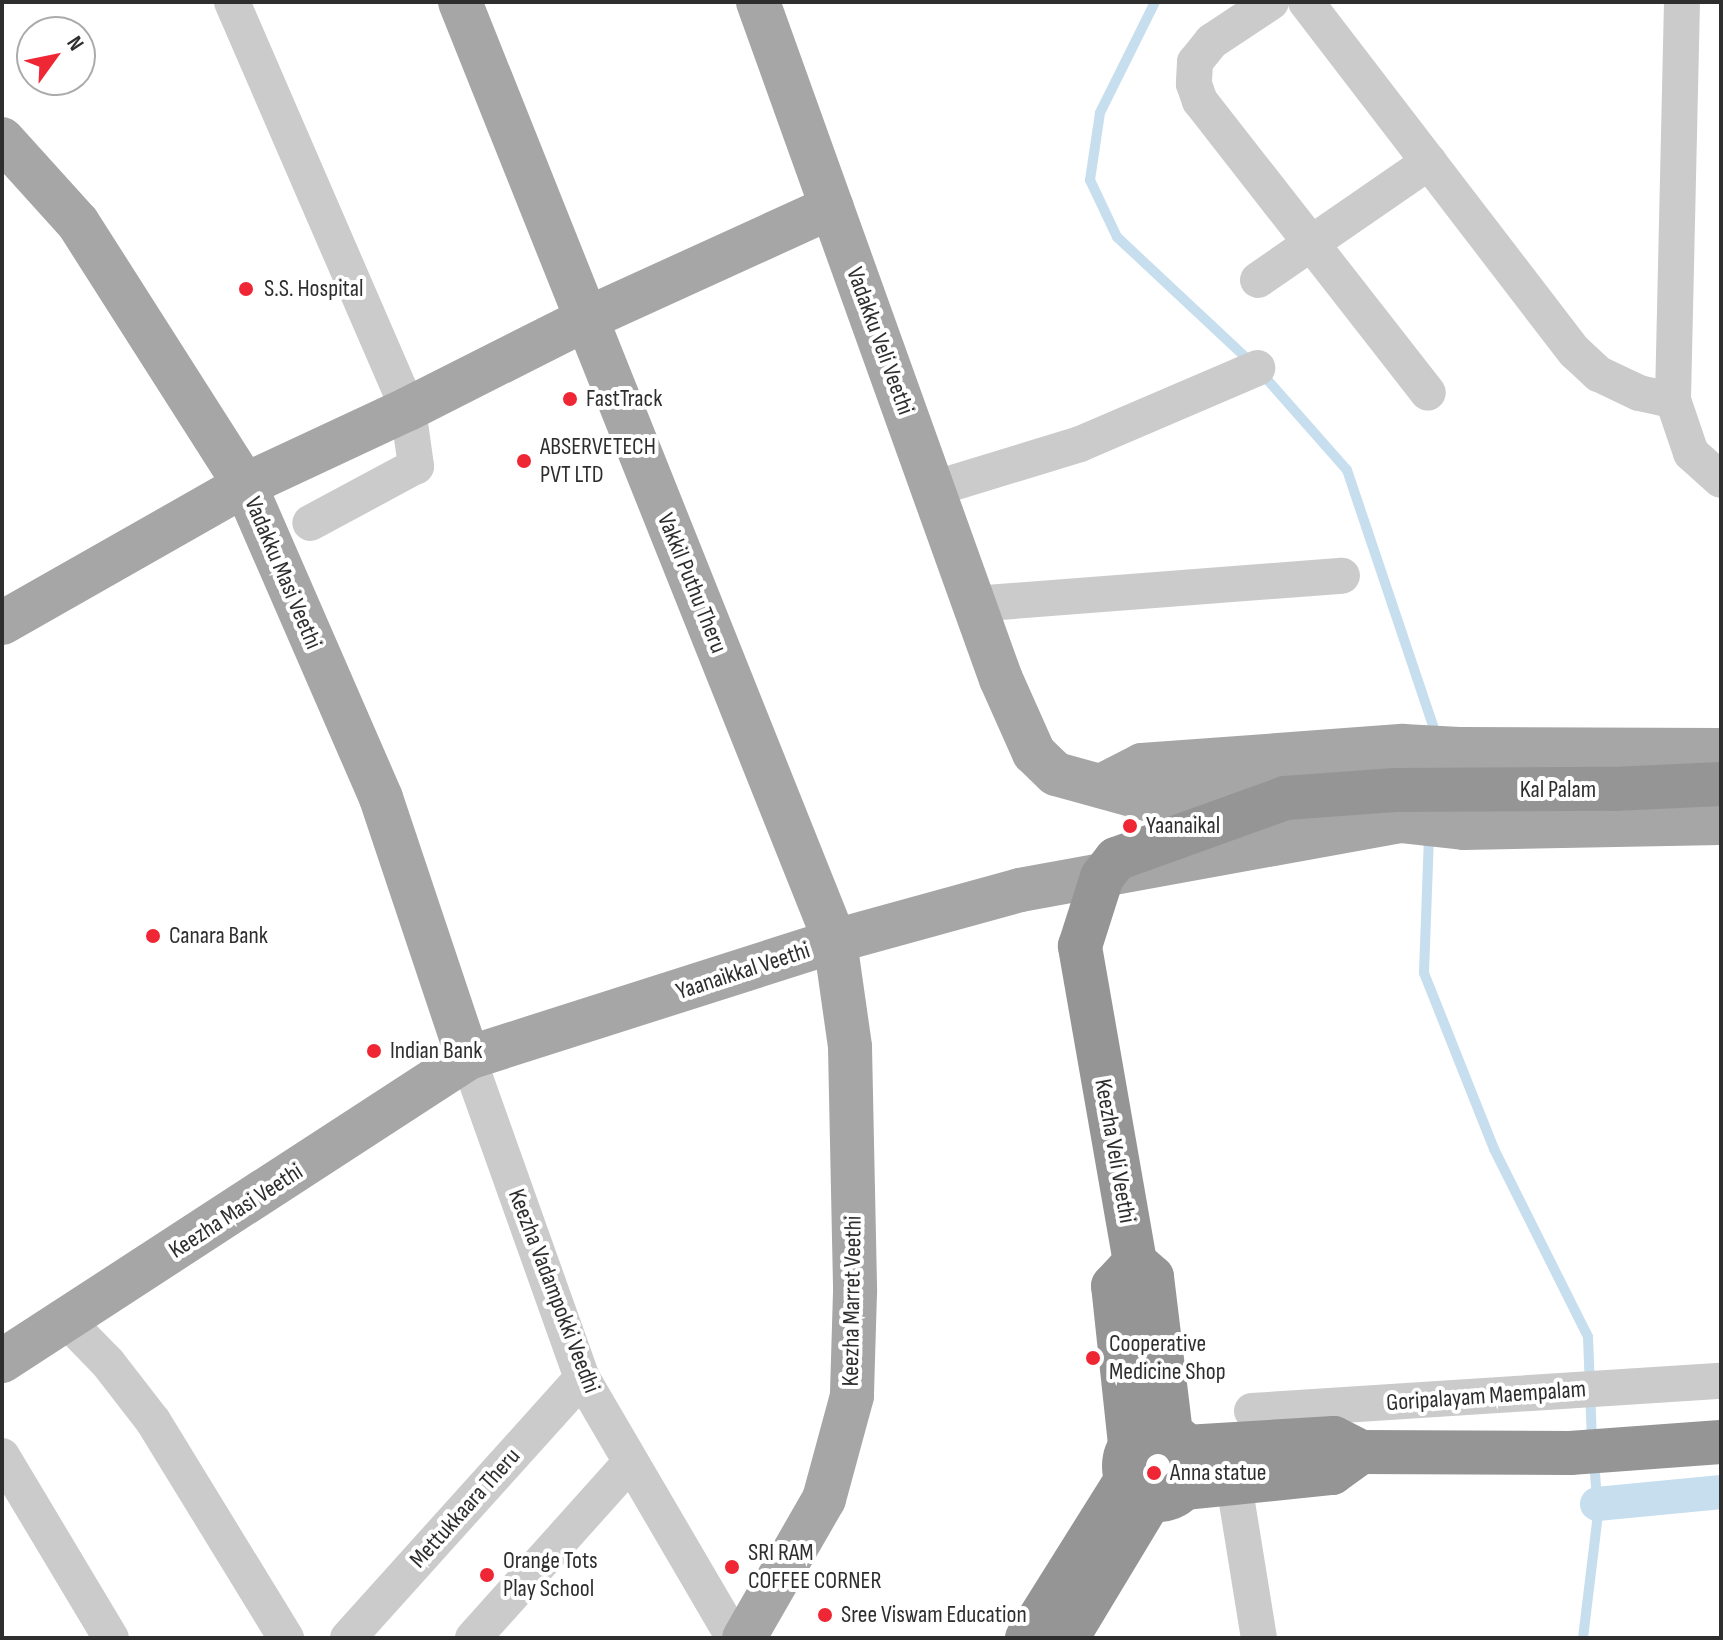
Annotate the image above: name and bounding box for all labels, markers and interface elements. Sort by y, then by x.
north arrow [16,16,96,96]
text: N [60,31,89,56]
street label: Vadakku Veli Veethi [840,263,920,419]
place label: S.S. Hospital [264,275,364,303]
marker: S.S. Hospital [235,278,257,300]
place label: FastTrack [586,385,662,413]
marker: FastTrack [561,390,579,408]
place label: ABSERVETECH PVT LTD [540,433,656,489]
marker: ABSERVETECH PVT LTD [515,452,533,470]
street label: Vadakku Masi Veethi [238,493,328,653]
street label: Vakkil Puthu Theru [651,509,733,657]
street label: Kal Palam [1520,776,1596,804]
place label: Yaanaikal [1146,812,1220,840]
marker: Yaanaikal [1121,817,1139,835]
place label: Canara Bank [169,922,268,950]
marker: Canara Bank [144,927,162,945]
street label: Yaanaikkal Veethi [673,936,813,1006]
place label: Indian Bank [390,1037,482,1065]
marker: Indian Bank [365,1042,383,1060]
street label: Keezha Veli Veethi [1088,1077,1142,1225]
street label: Keezha Masi Veethi [164,1157,308,1265]
street label: Keezha Vadampokki Veedhi [502,1185,606,1397]
street label: Keezha Marret Veethi [836,1215,868,1387]
place label: Cooperative Medicine Shop [1109,1330,1226,1386]
marker: Cooperative Medicine Shop [1084,1349,1102,1367]
street label: Goripalayam Maempalam [1385,1375,1587,1417]
street label: Mettukkaara Theru [404,1442,526,1574]
place label: Anna statue [1170,1459,1266,1487]
marker: Anna statue [1145,1464,1163,1482]
place label: SRI RAM COFFEE CORNER [748,1539,881,1595]
place label: Orange Tots Play School [503,1547,598,1603]
marker: SRI RAM COFFEE CORNER [723,1558,741,1576]
marker: Orange Tots Play School [478,1566,496,1584]
place label: Sree Viswam Education [841,1601,1027,1629]
marker: Sree Viswam Education [816,1606,834,1624]

